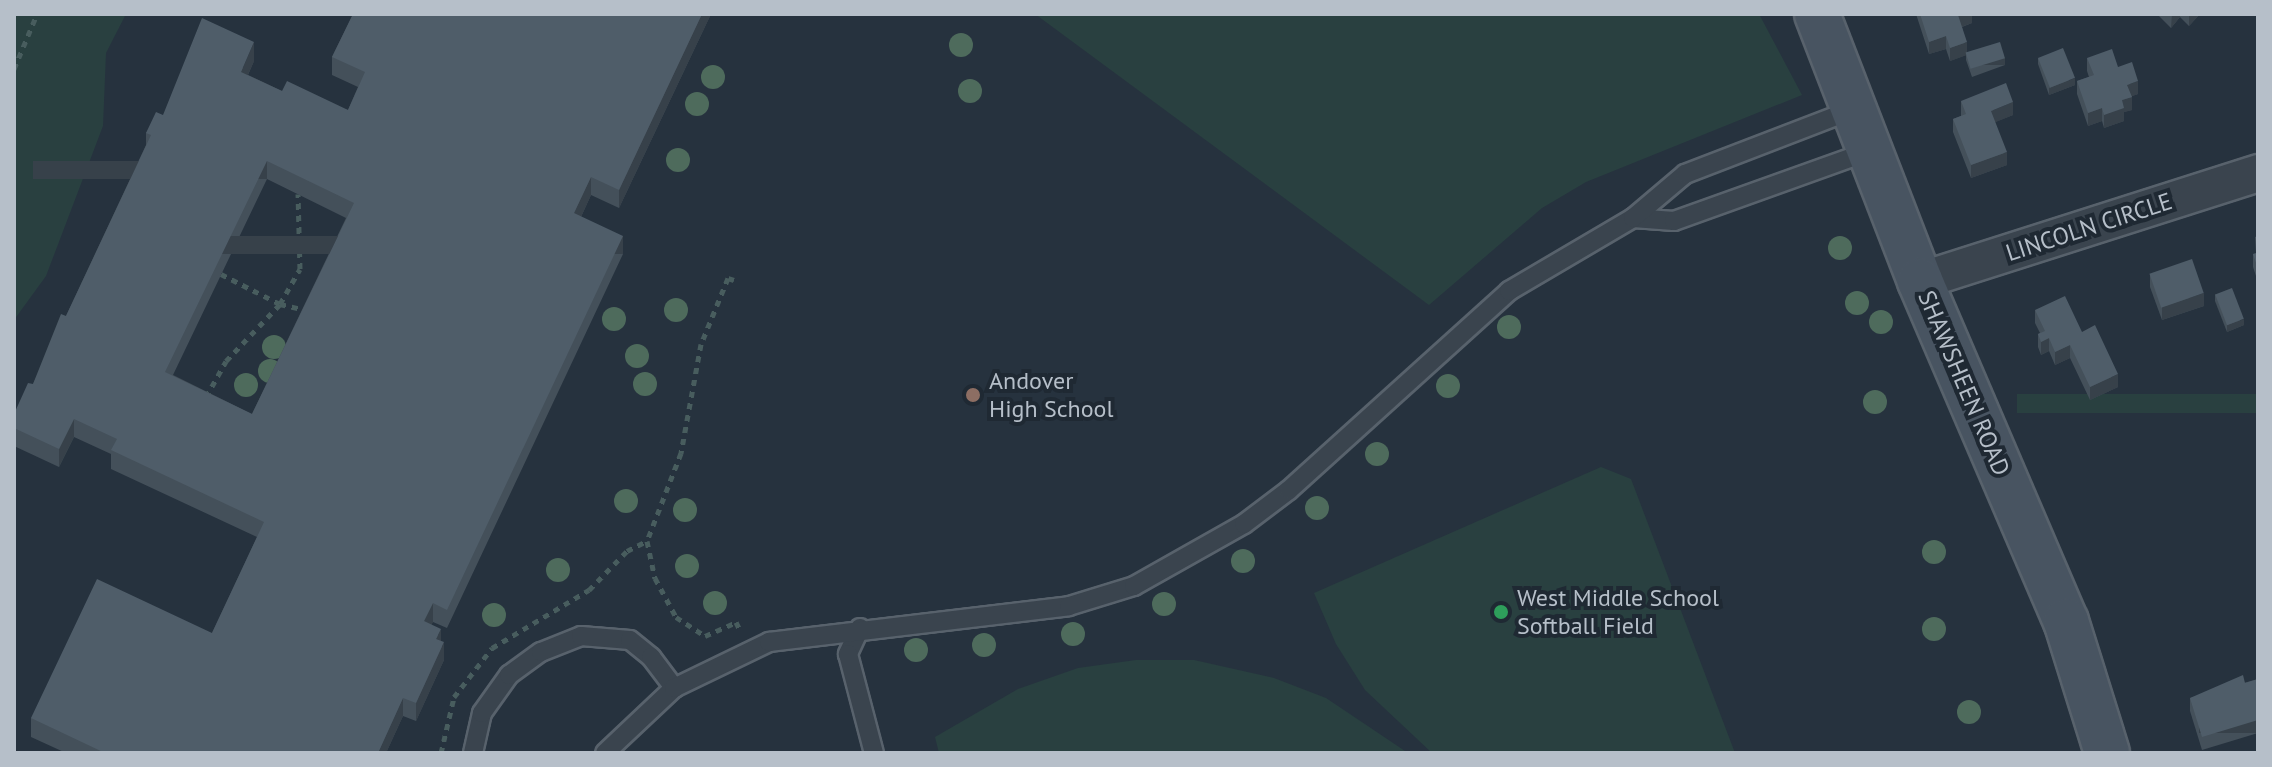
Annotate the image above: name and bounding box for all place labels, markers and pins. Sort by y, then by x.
place label: Andover High School [989,367,1113,423]
marker: Andover High School [964,386,982,404]
place label: West Middle School Softball Field [1517,584,1719,640]
marker: West Middle School Softball Field [1492,603,1510,621]

